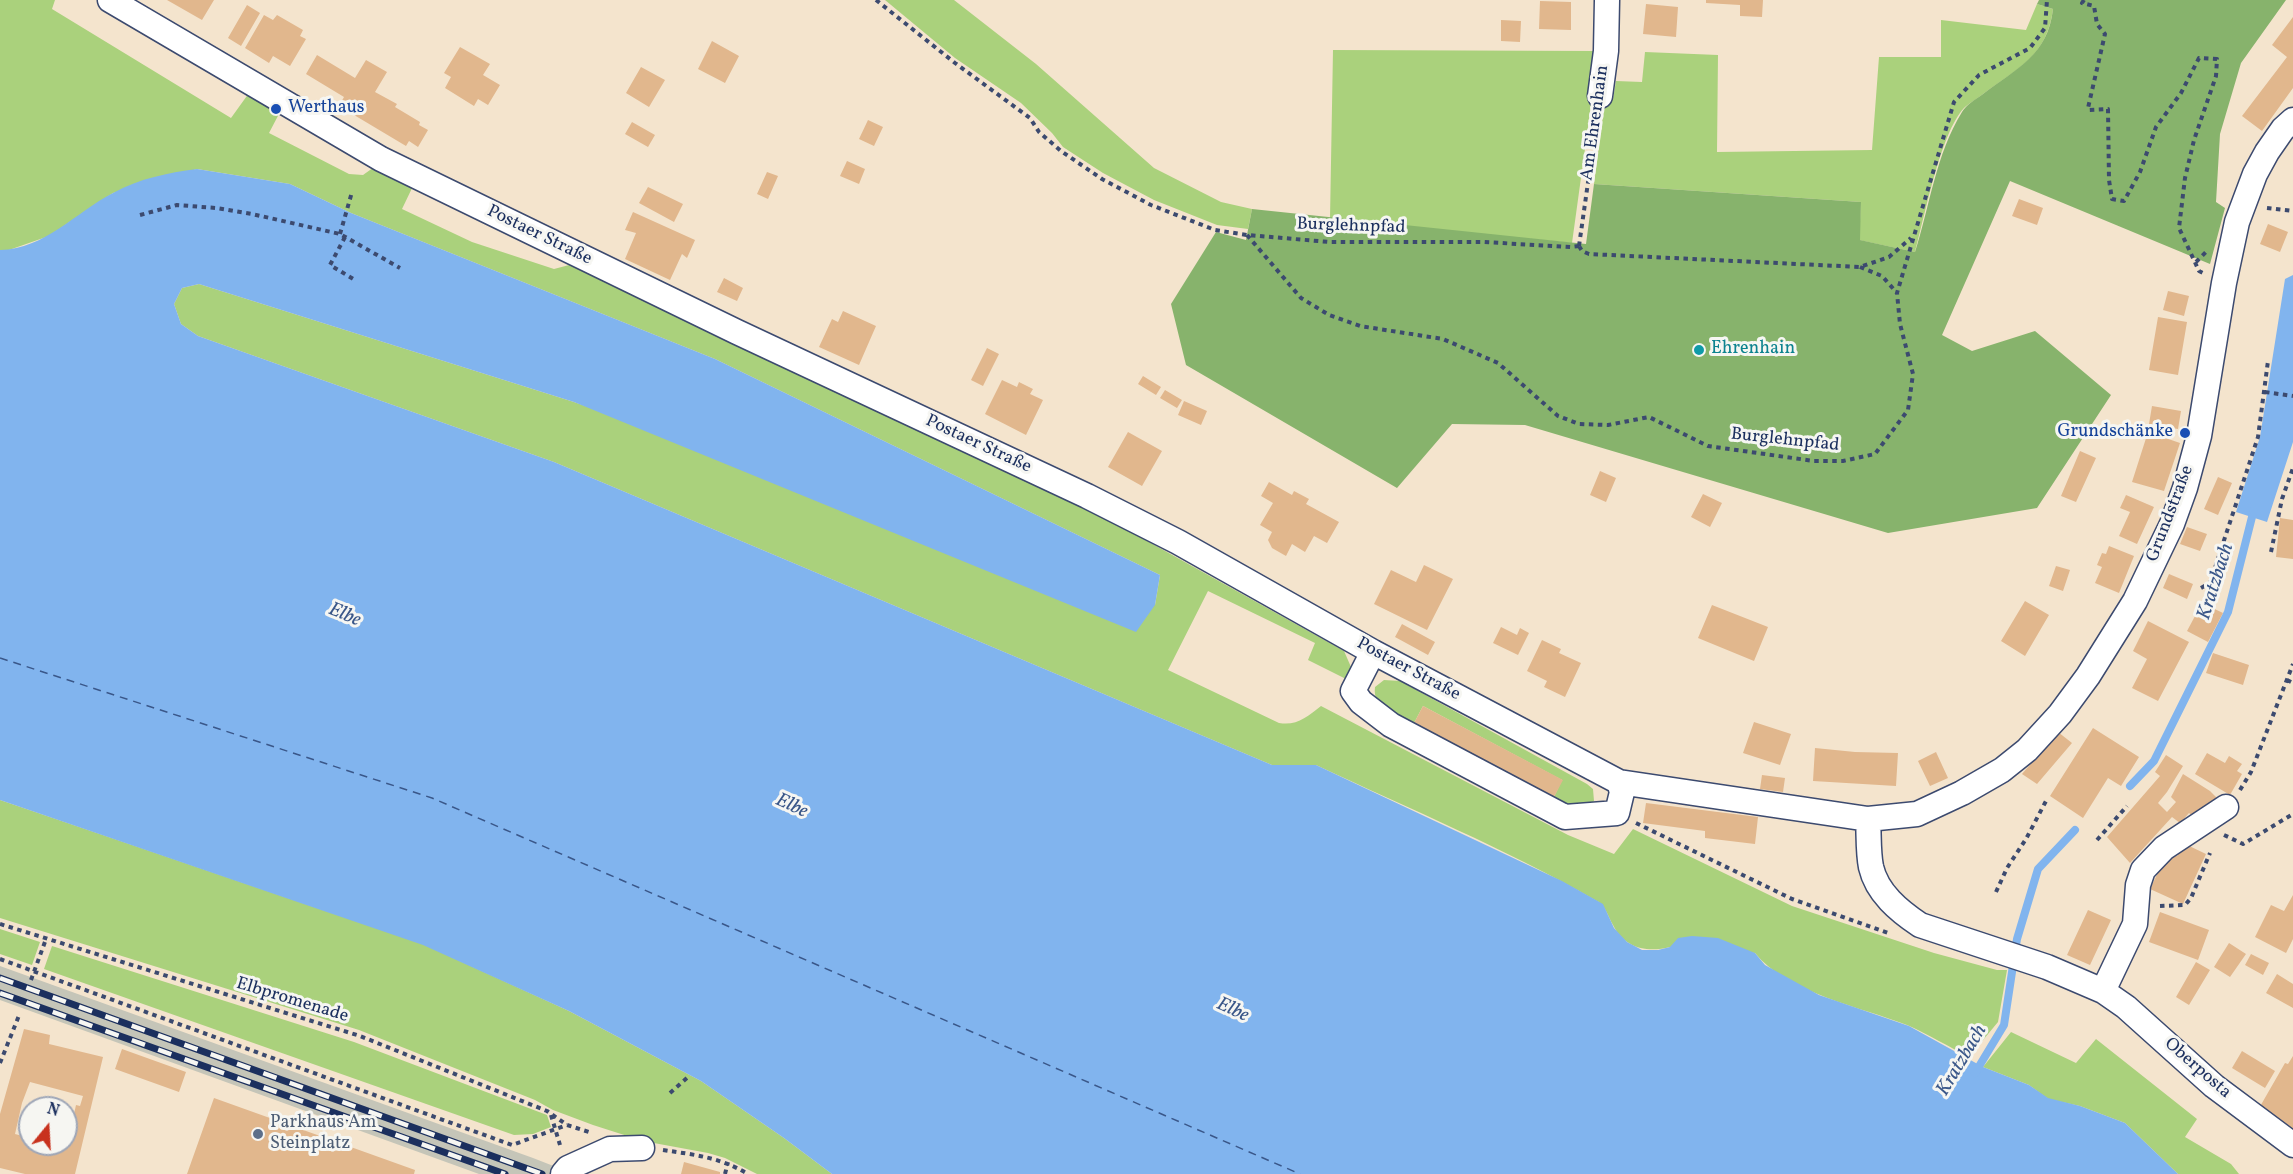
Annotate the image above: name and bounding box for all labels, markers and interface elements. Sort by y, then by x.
street label: Am Ehrenhain [1577,64,1615,182]
place label: Werthaus [288,98,365,120]
marker: Werthaus [269,102,283,116]
street label: Postaer Straße [483,201,595,271]
street label: Burglehnpfad [1296,214,1406,240]
place label: Ehrenhain [1711,339,1795,361]
marker: Ehrenhain [1692,343,1706,357]
street label: Postaer Straße [922,411,1034,479]
place label: Grundschänke [2057,422,2173,444]
street label: Burglehnpfad [1730,425,1840,457]
marker: Grundschänke [2178,426,2192,440]
street label: Grundstraße [2143,463,2199,565]
water label: Kratzbach [2193,541,2241,623]
water label: Elbe [324,599,364,633]
street label: Postaer Straße [1352,634,1464,706]
water label: Elbe [771,789,811,825]
street label: Elbpromenade [233,974,351,1028]
water label: Elbe [1212,993,1252,1029]
water label: Kratzbach [1932,1021,1994,1101]
street label: Oberposta [2159,1034,2235,1104]
north arrow [18,1096,78,1156]
text: N [44,1099,62,1123]
place label: Parkhaus Am Steinplatz [270,1113,377,1156]
marker: Parkhaus Am Steinplatz [251,1127,265,1141]

